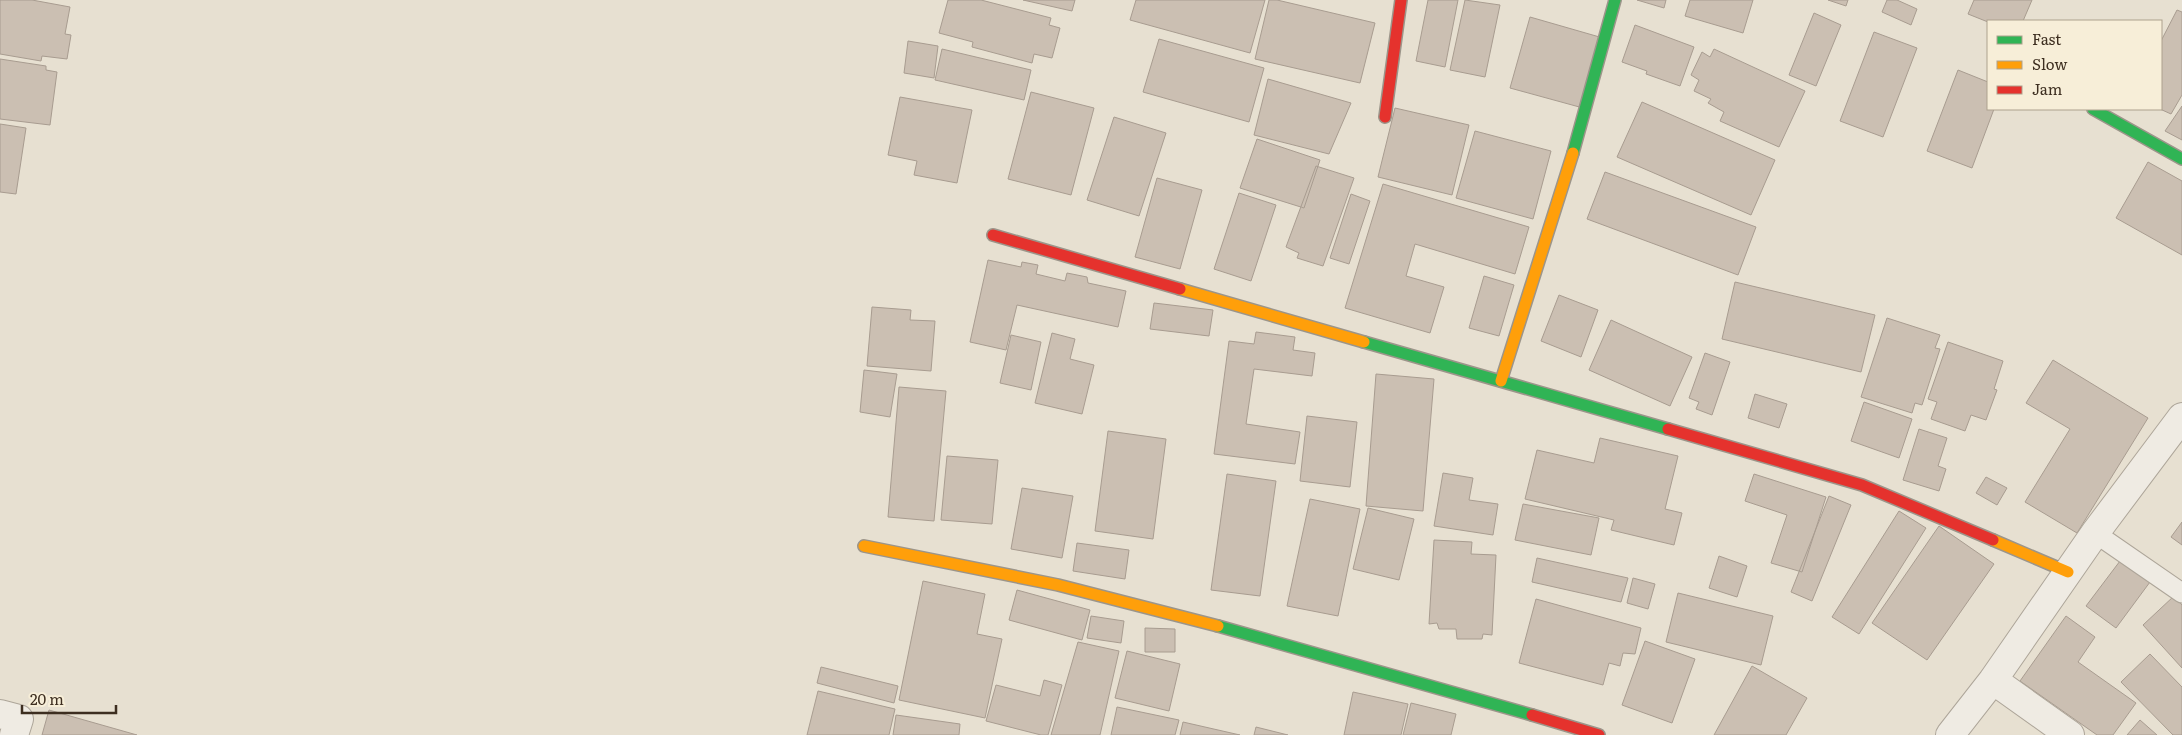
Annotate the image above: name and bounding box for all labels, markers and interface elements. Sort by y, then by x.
legend [1987,20,2162,110]
text: Fast [2032,27,2061,50]
text: Slow [2032,52,2067,75]
text: Jam [2032,77,2063,100]
scale bar [22,682,116,714]
text: 20 m [30,687,64,710]

